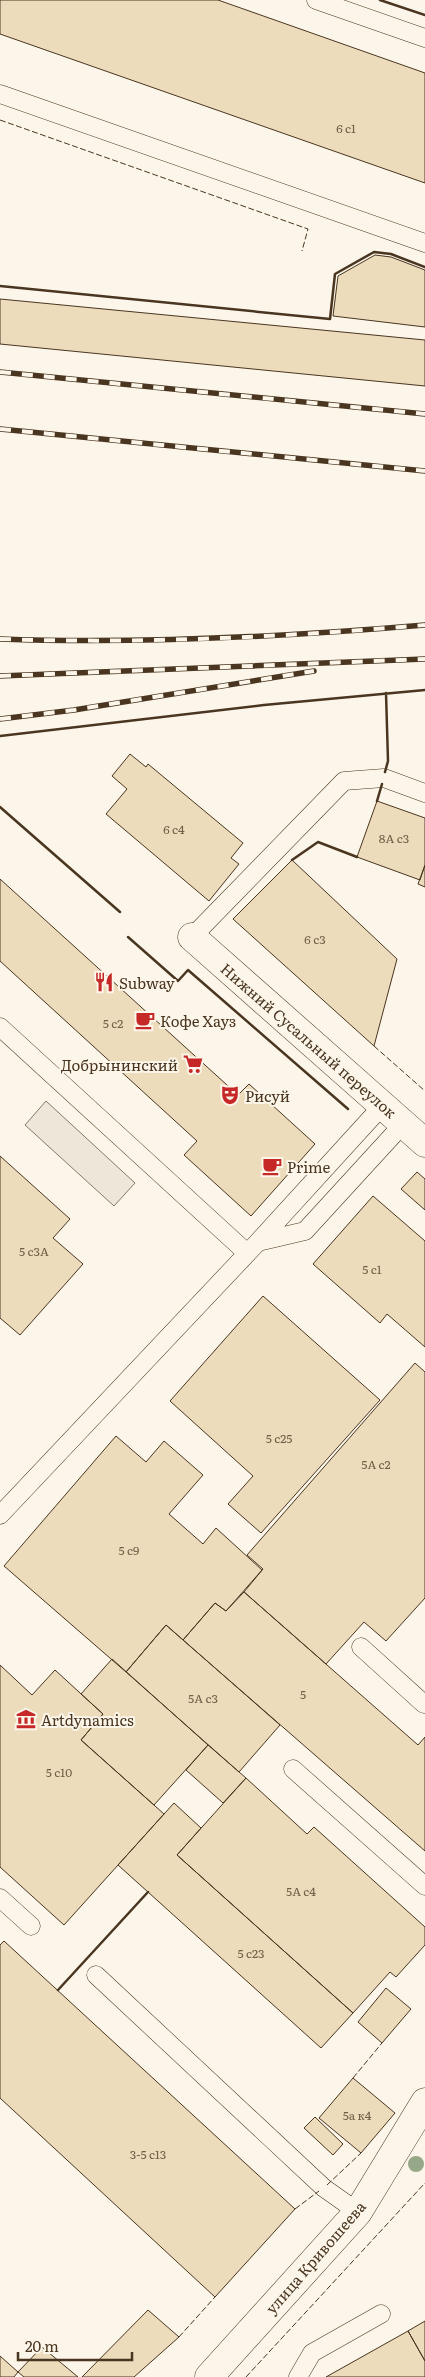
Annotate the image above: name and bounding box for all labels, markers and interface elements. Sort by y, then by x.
house number: 6 с1 [336,119,356,137]
house number: 6 с4 [163,820,185,838]
house number: 8А с3 [379,829,409,847]
house number: 6 с3 [304,930,326,948]
street label: Нижний Сусальный переулок [216,957,402,1123]
restaurant icon: Subway [93,971,115,993]
place label: Subway [119,971,175,994]
cafe icon: Кофе Хауз [134,1009,156,1031]
place label: Кофе Хауз [160,1009,236,1032]
house number: 5 с2 [103,1014,123,1032]
place label: Добрынинский [61,1053,178,1076]
supermarket icon: Добрынинский [182,1053,204,1075]
theatre icon: Рисуй [219,1084,241,1106]
place label: Рисуй [245,1084,290,1107]
cafe icon: Prime [261,1155,283,1177]
place label: Prime [287,1155,331,1178]
house number: 5 с3А [19,1242,49,1260]
house number: 5 с1 [362,1260,382,1278]
house number: 5 с25 [266,1429,292,1447]
house number: 5А с2 [361,1455,391,1473]
house number: 5 с9 [119,1541,139,1559]
house number: 5 [300,1685,306,1703]
house number: 5А с3 [188,1689,218,1707]
museum icon: Artdynamics [15,1708,37,1730]
place label: Artdynamics [41,1708,134,1731]
house number: 5 с10 [46,1763,72,1781]
house number: 5А с4 [286,1882,316,1900]
house number: 5 с23 [237,1944,265,1962]
house number: 5а к4 [343,2106,372,2124]
house number: 3-5 с13 [130,2145,166,2163]
street label: улица Кривошеева [259,2195,371,2319]
scale bar [18,2330,131,2362]
text: 20 m [25,2334,59,2357]

